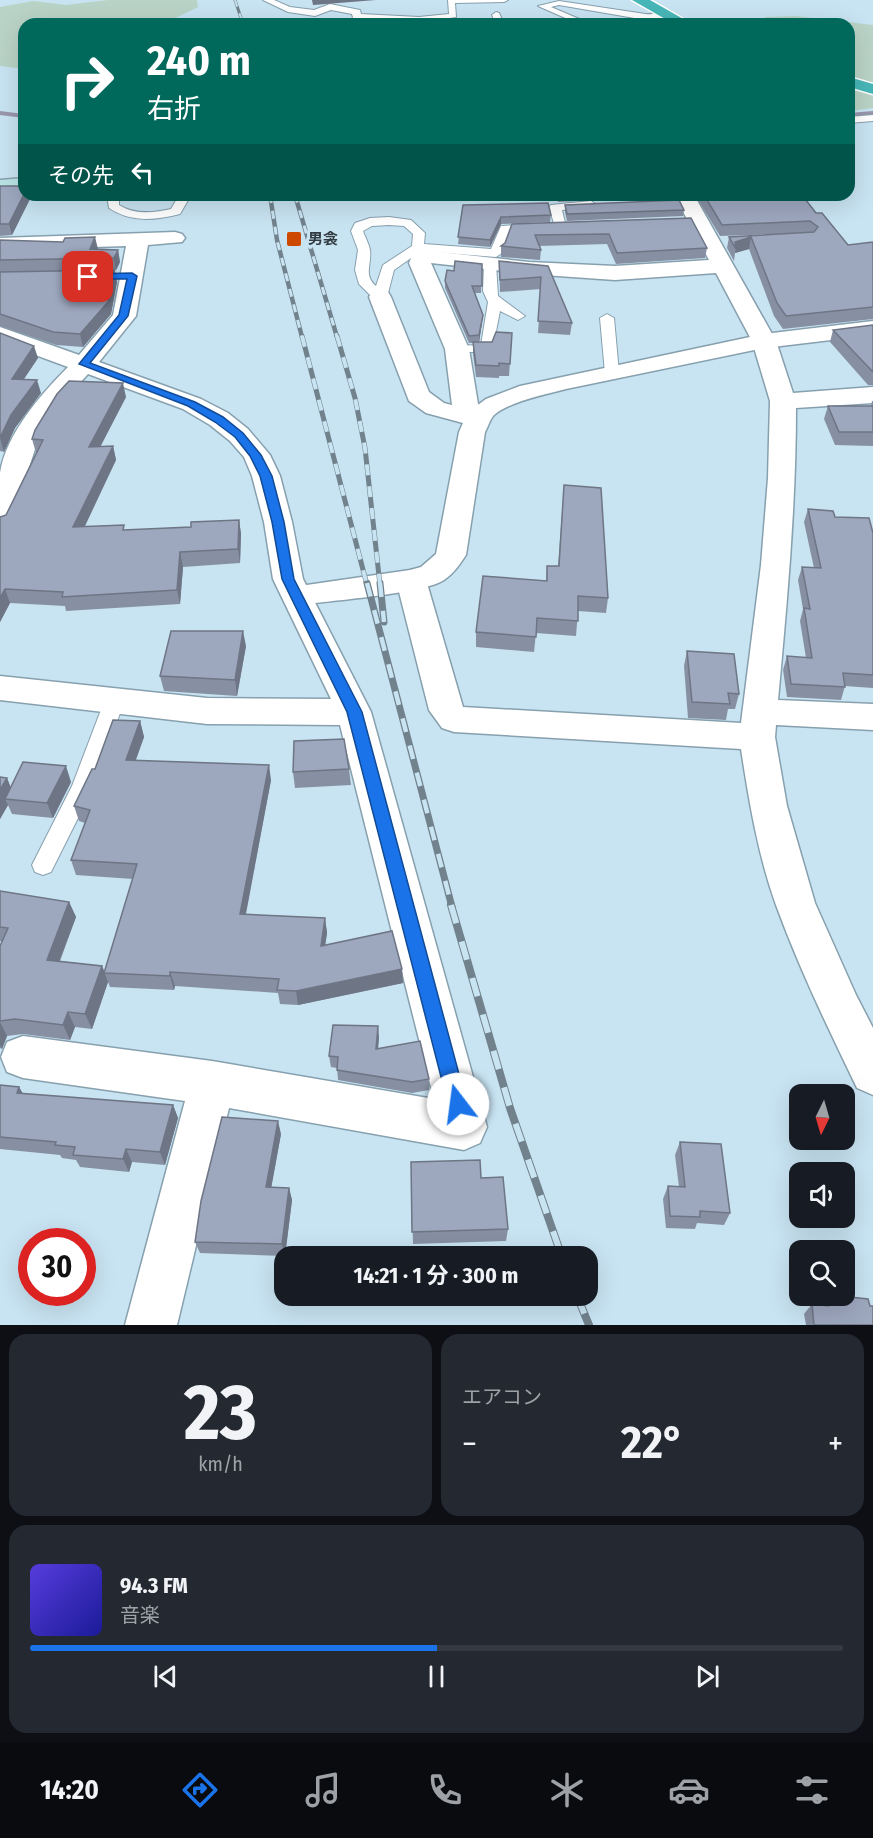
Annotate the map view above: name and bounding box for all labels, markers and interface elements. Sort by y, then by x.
text: 240 m [147,36,251,86]
icon: right [48,42,126,120]
text: 右折 [147,93,201,125]
icon: left [126,156,159,189]
text: その先 [48,162,114,189]
marker: 男衾 [285,230,303,248]
place label: 男衾 [308,230,338,248]
pin [62,251,113,302]
icon: arrive [71,260,104,293]
position arrow [426,1072,490,1136]
north arrow [789,1084,855,1150]
map controls [789,1084,855,1306]
button: sound [789,1162,855,1228]
speed limit sign: 30 [18,1228,96,1306]
button: search [789,1240,855,1306]
text: 14:21 · 1 分 · 300 m [354,1262,518,1289]
text: 23 [184,1366,257,1460]
text: エアコン [462,1385,542,1409]
text: 22° [621,1416,684,1470]
text: − [462,1424,477,1464]
text: + [828,1424,843,1464]
text: km/h [198,1452,243,1476]
text: 94.3 FM [120,1572,188,1599]
text: 音楽 [120,1603,160,1627]
icon: previous [149,1660,182,1693]
icon: pause [420,1660,453,1693]
icon: next [691,1660,724,1693]
icon: directions [179,1769,221,1811]
icon: music [302,1769,344,1811]
icon: phone [424,1769,466,1811]
icon: climate [546,1769,588,1811]
icon: car [668,1769,710,1811]
icon: filters [791,1769,833,1811]
text: 14:20 [40,1774,99,1806]

